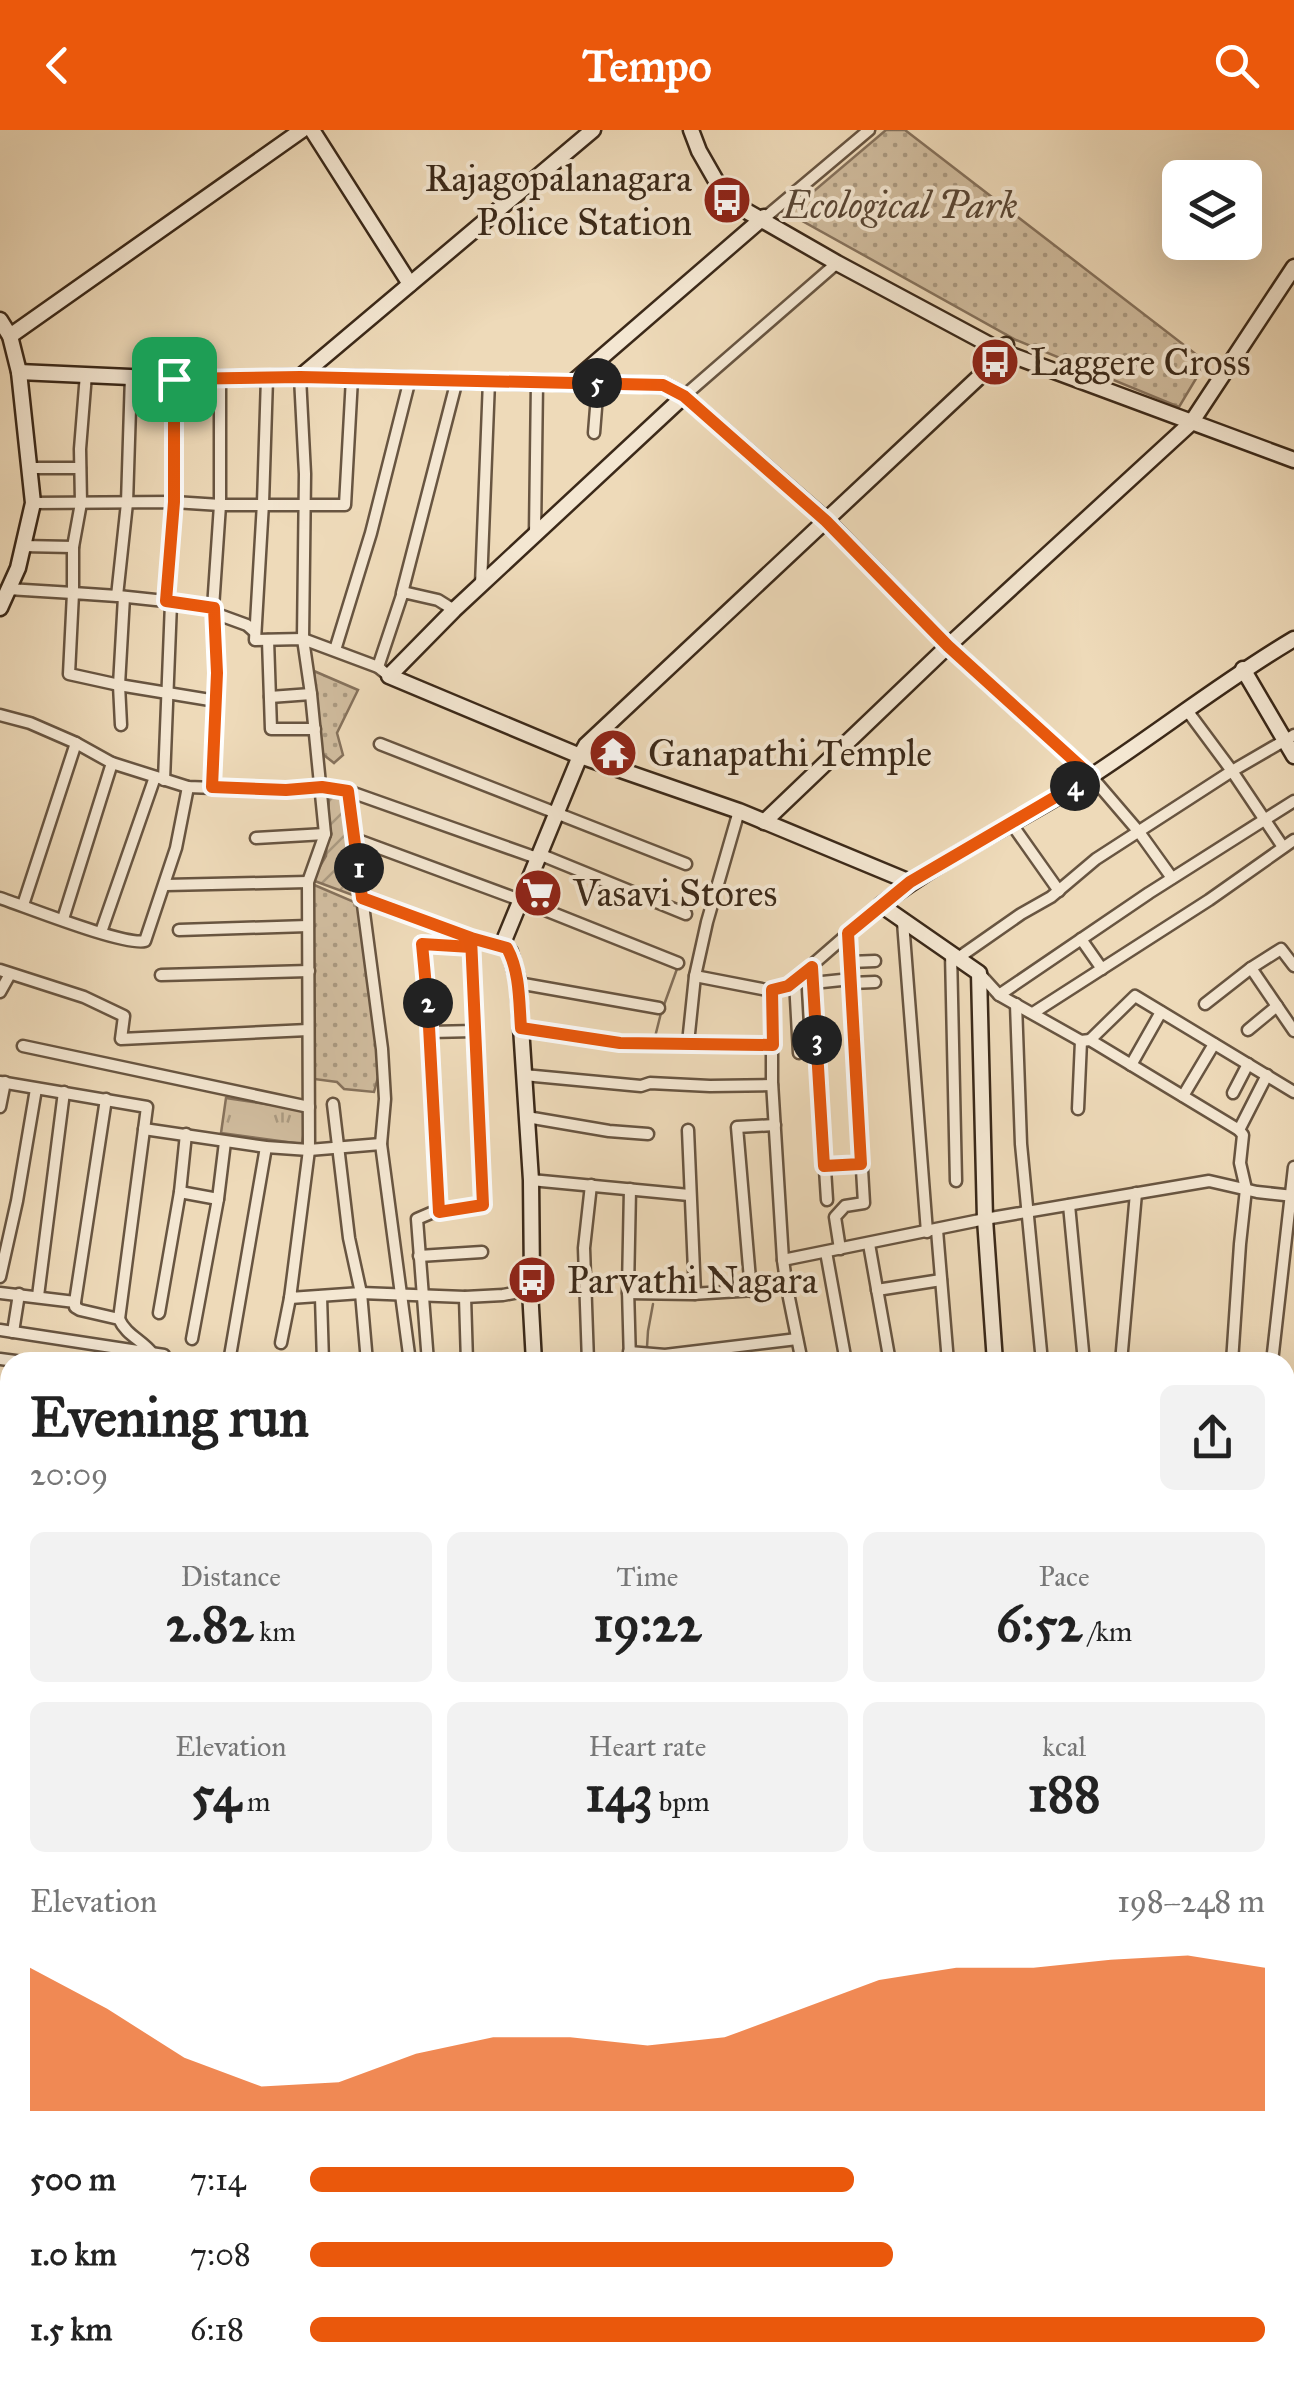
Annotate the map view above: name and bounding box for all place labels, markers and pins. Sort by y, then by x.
place label: Rajagopalanagara Police Station [425,155,693,245]
bus stop icon: Rajagopalanagara Police Station [701,174,753,226]
bus stop icon: Laggere Cross [969,336,1021,388]
pin [132,337,217,422]
place label: Laggere Cross [1030,339,1251,385]
pin: 5 [572,358,622,408]
temple icon: Ganapathi Temple [587,727,639,779]
place label: Ganapathi Temple [648,730,932,776]
pin: 4 [1050,761,1100,811]
pin: 1 [334,843,384,893]
supermarket icon: Vasavi Stores [512,867,564,919]
place label: Vasavi Stores [572,870,777,916]
pin: 2 [403,978,453,1028]
pin: 3 [792,1015,842,1065]
bus stop icon: Parvathi Nagara [506,1254,558,1306]
place label: Parvathi Nagara [567,1257,819,1303]

